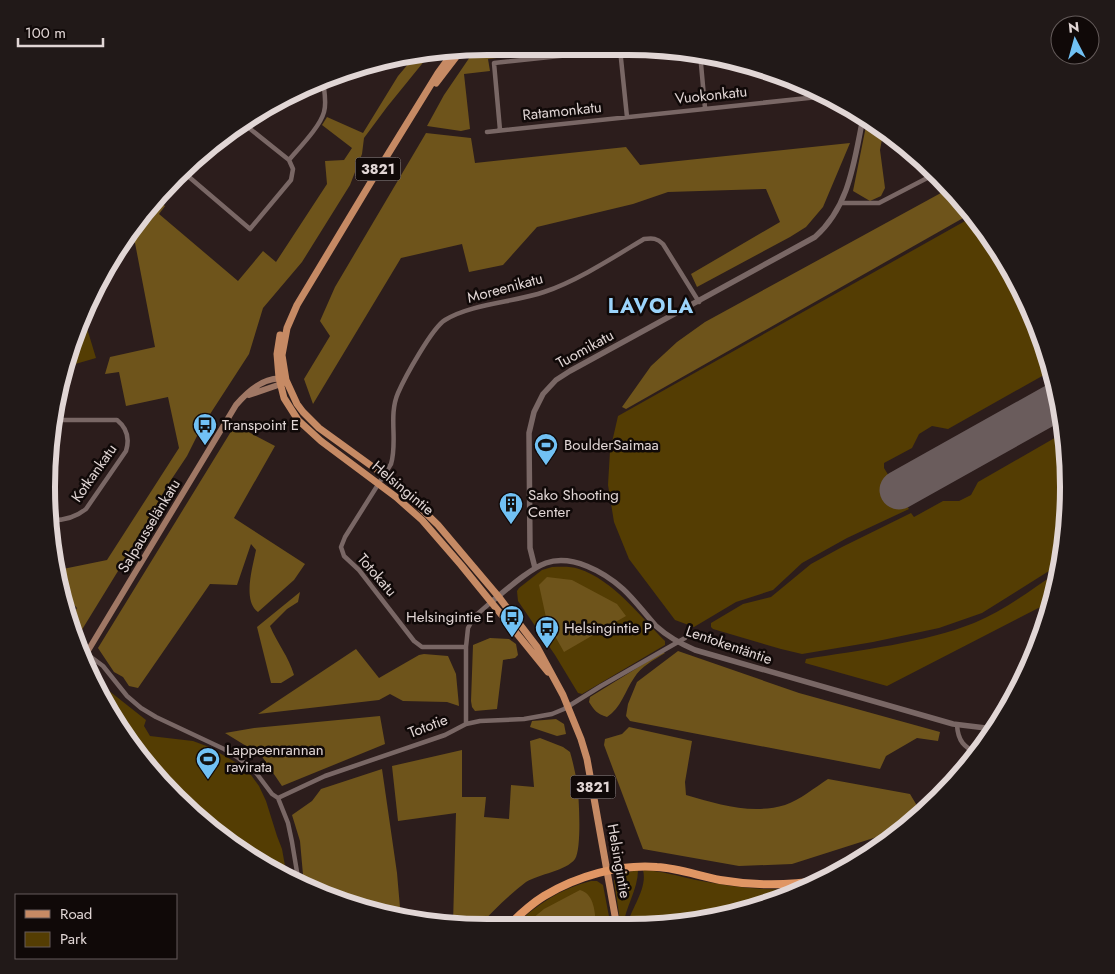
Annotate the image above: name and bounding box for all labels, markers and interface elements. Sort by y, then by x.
scale bar [18,15,102,47]
north arrow [1050,15,1100,65]
text: N [1067,17,1080,38]
text: 100 m [25,22,66,44]
street label: Vuokonkatu [674,80,748,110]
street label: Ratamonkatu [521,96,603,126]
road number: 3821 [356,157,400,180]
street label: Moreenikatu [465,267,545,309]
district label: LAVOLA [608,292,694,321]
street label: Tuomikatu [552,324,618,374]
bus stop icon: Transpoint E [192,412,218,446]
place label: Transpoint E [222,414,299,436]
sports icon: BoulderSaimaa [533,432,559,466]
place label: BoulderSaimaa [564,434,659,456]
street label: Kotkankatu [66,439,122,507]
street label: Helsingintie [367,455,439,521]
street label: Salpausselänkatu [112,475,186,577]
place label: Sako Shooting Center [528,484,619,523]
building icon: Sako Shooting Center [498,491,524,525]
street label: Totokatu [352,549,402,601]
bus stop icon: Helsingintie E [499,604,525,638]
place label: Helsingintie E [406,606,494,628]
bus stop icon: Helsingintie P [534,615,560,649]
place label: Helsingintie P [564,617,652,639]
street label: Lentokentäntie [683,620,775,670]
street label: Tototie [405,708,451,744]
place label: Lappeenrannan ravirata [226,739,324,778]
sports icon: Lappeenrannan ravirata [195,746,221,780]
road number: 3821 [570,776,616,799]
street label: Helsingintie [602,822,636,900]
legend [15,894,178,959]
text: Road [60,903,92,925]
text: Park [60,928,87,950]

